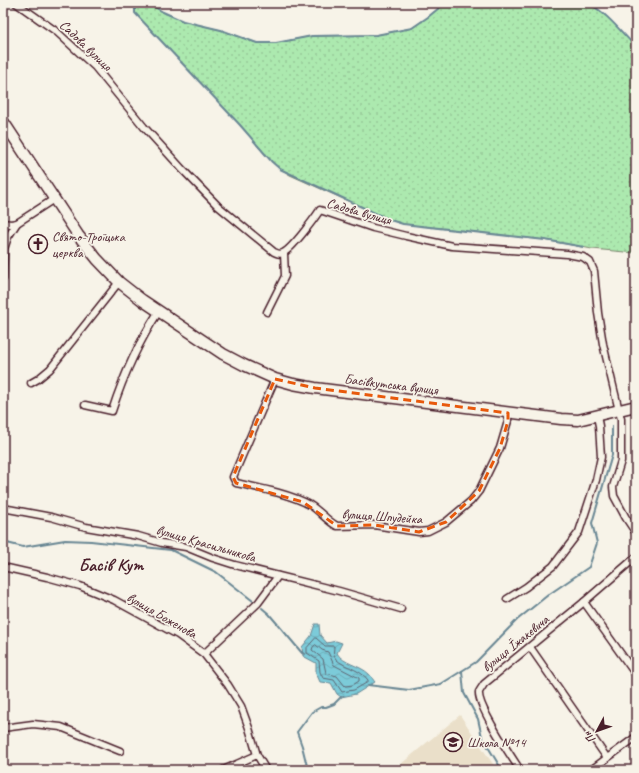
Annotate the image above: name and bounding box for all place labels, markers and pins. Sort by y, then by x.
place label: Свято-Троїцька церква [52,228,126,261]
church icon: Свято-Троїцька церква [27,233,49,255]
school or university icon: Школа №14 [442,731,464,753]
place label: Школа №14 [467,734,527,751]

